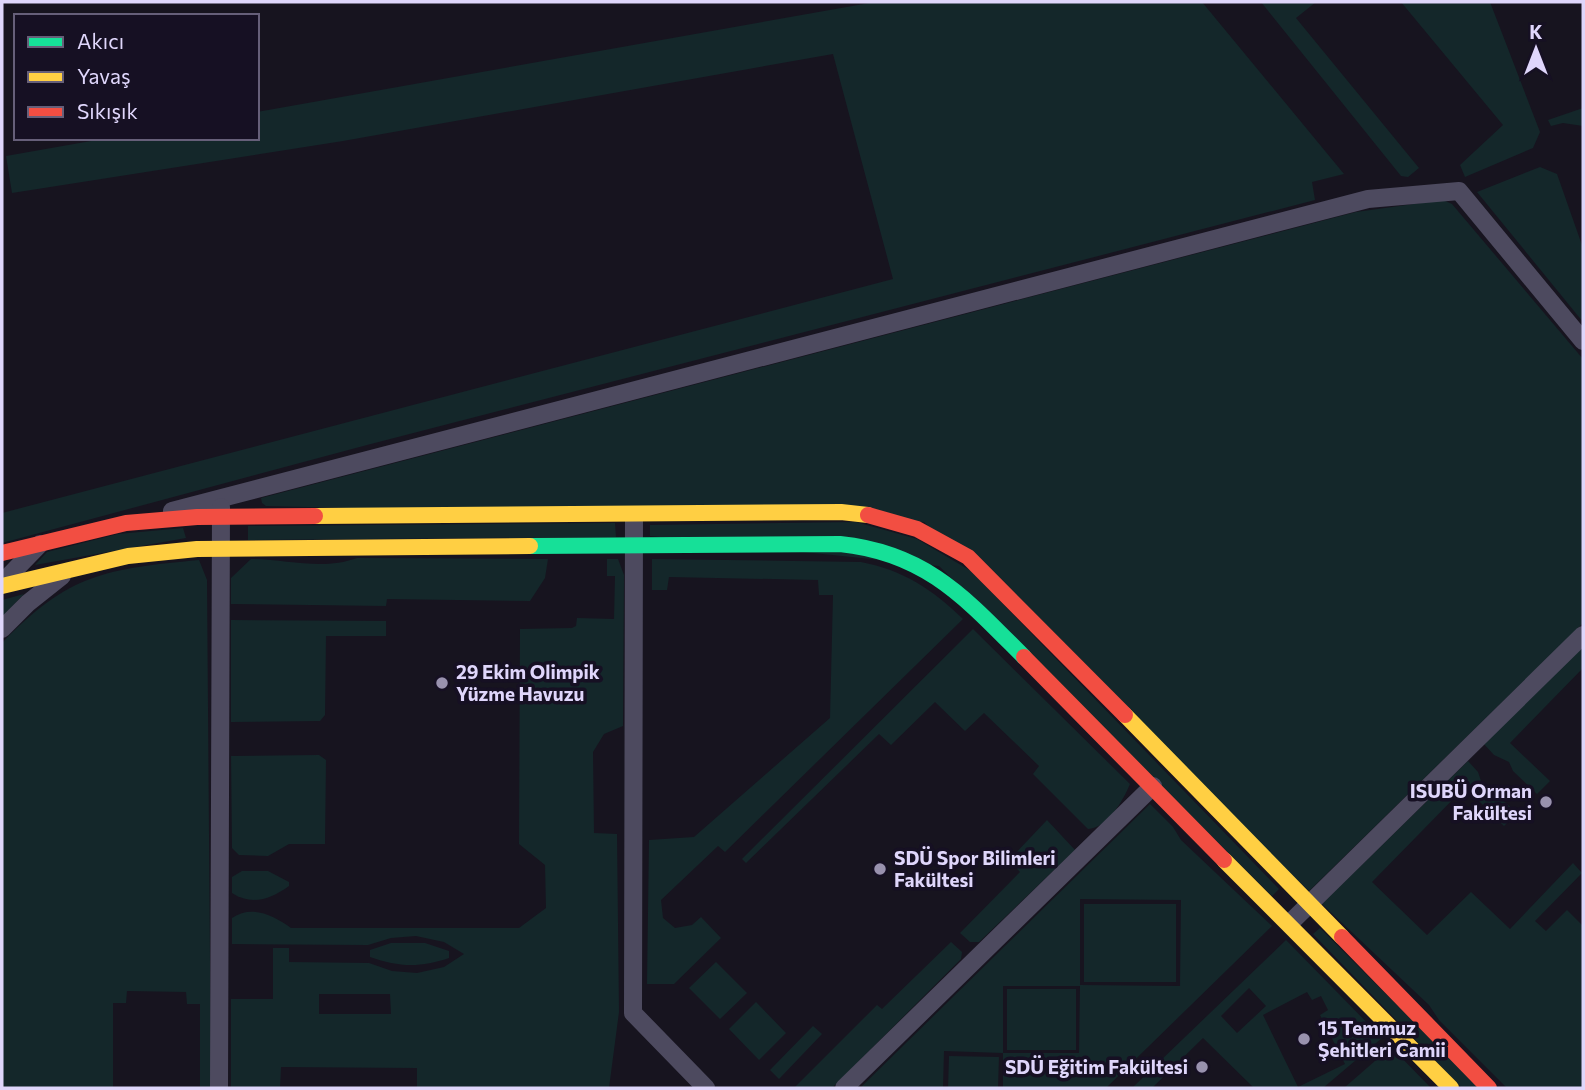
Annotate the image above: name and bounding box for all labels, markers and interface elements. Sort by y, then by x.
legend [14,14,259,140]
north arrow [1501,14,1571,84]
text: K [1529,20,1543,43]
text: Akıcı [77,28,124,53]
text: Yavaş [77,63,130,88]
text: Sıkışık [77,98,138,123]
place label: 29 Ekim Olimpik Yüzme Havuzu [456,660,600,705]
marker: 29 Ekim Olimpik Yüzme Havuzu [434,675,450,691]
place label: ISUBÜ Orman Fakültesi [1410,779,1532,824]
marker: ISUBÜ Orman Fakültesi [1538,794,1554,810]
place label: SDÜ Spor Bilimleri Fakültesi [894,846,1056,891]
marker: SDÜ Spor Bilimleri Fakültesi [872,861,888,877]
place label: 15 Temmuz Şehitleri Camii [1318,1016,1446,1061]
marker: 15 Temmuz Şehitleri Camii [1296,1031,1312,1047]
place label: SDÜ Eğitim Fakültesi [1005,1055,1188,1078]
marker: SDÜ Eğitim Fakültesi [1194,1059,1210,1075]

